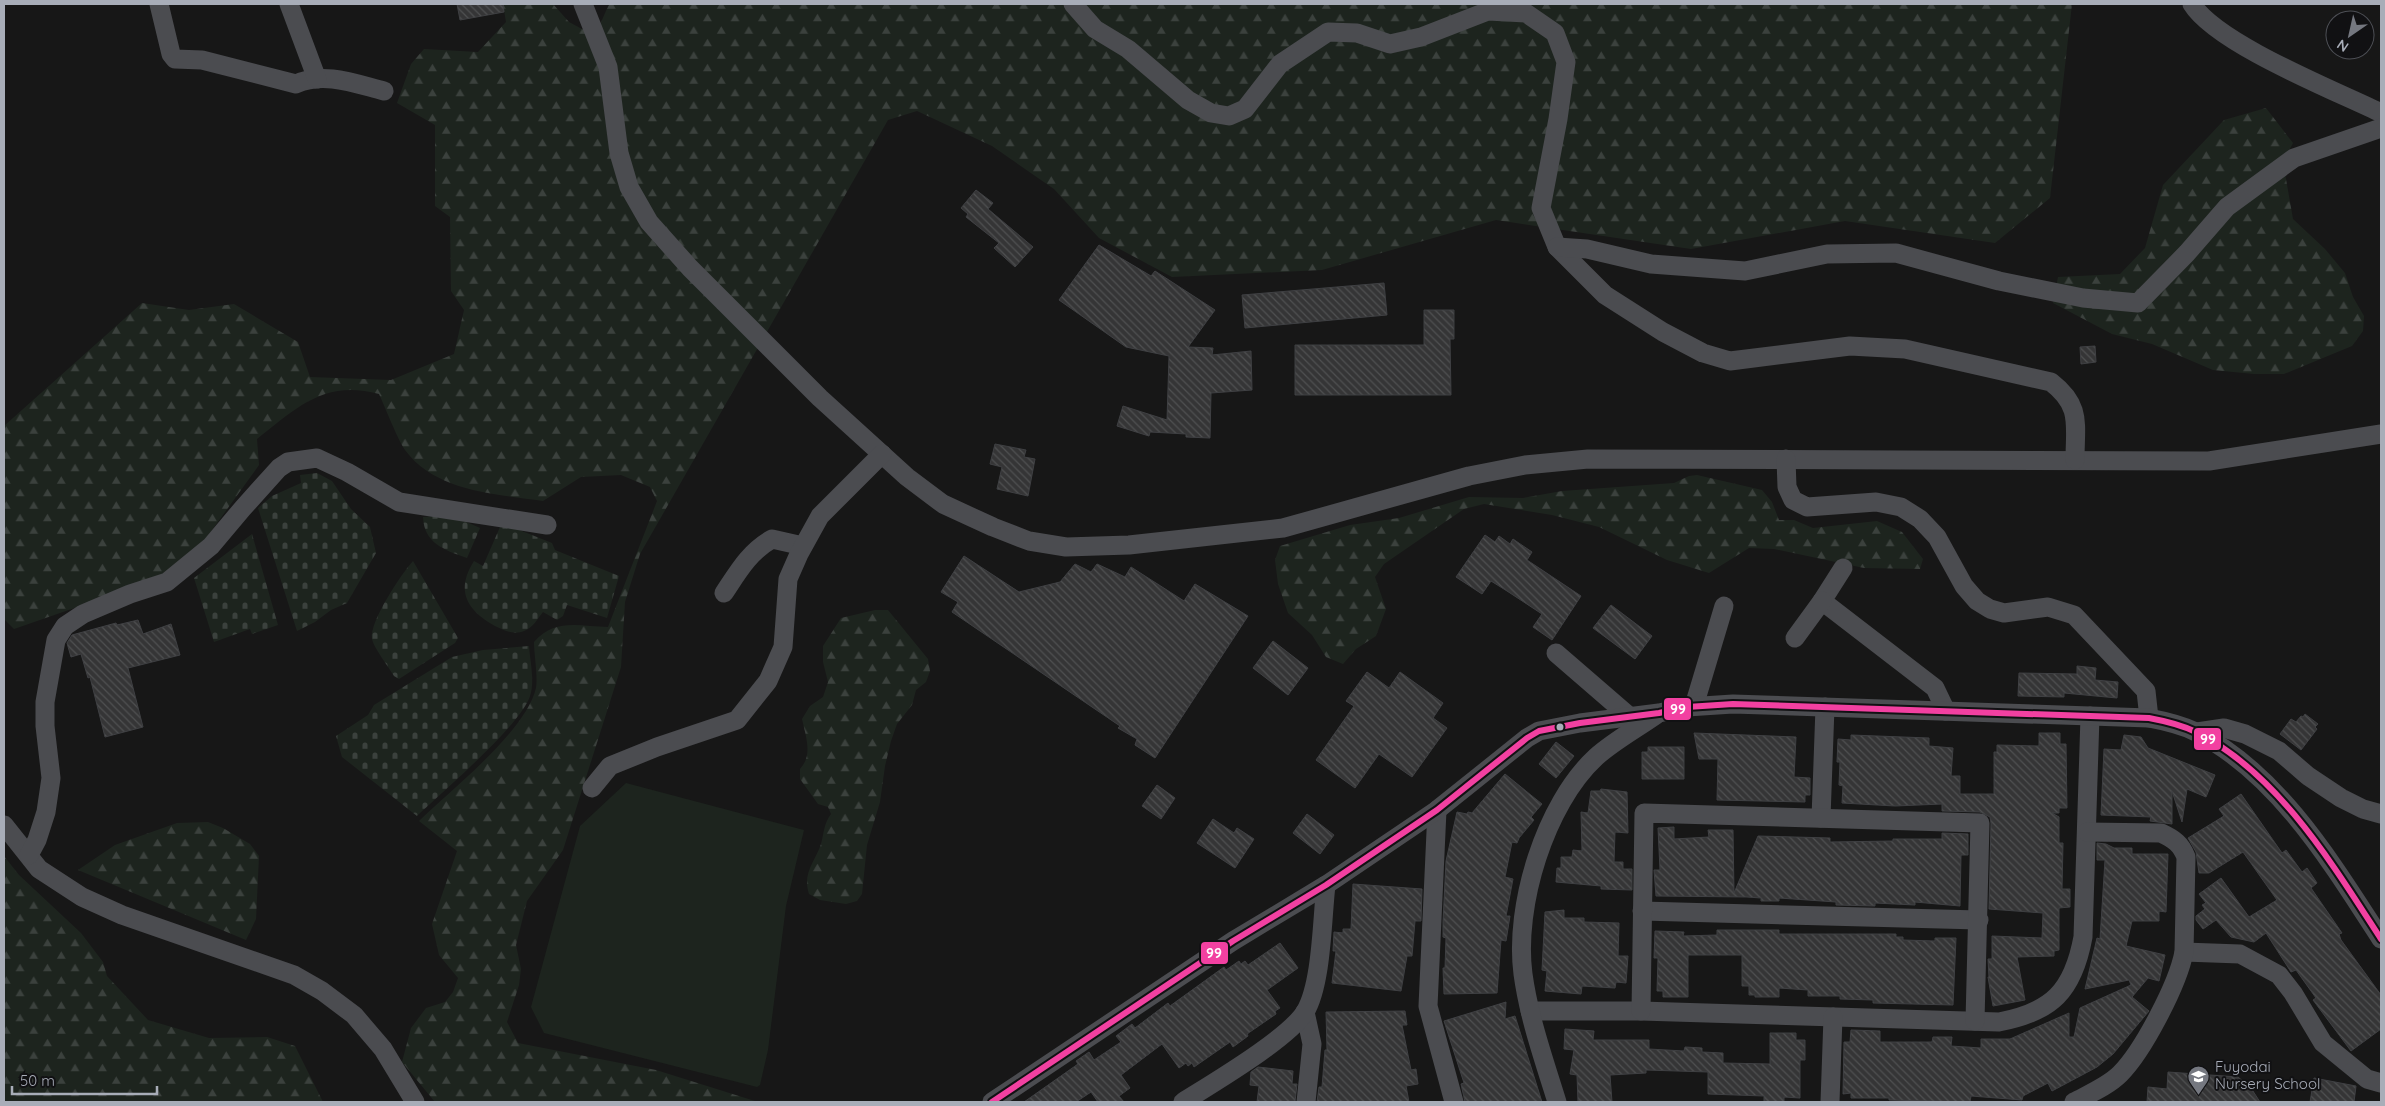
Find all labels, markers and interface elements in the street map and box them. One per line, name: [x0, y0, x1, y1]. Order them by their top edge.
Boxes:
north arrow: [2325, 10, 2375, 60]
text: N: [2333, 35, 2352, 56]
line badge: 99: [1663, 697, 1692, 721]
text: 99: [1670, 700, 1686, 718]
unlabelled marker: [1555, 722, 1565, 732]
line badge: 99: [2193, 727, 2222, 751]
text: 99: [2200, 730, 2216, 748]
line badge: 99: [1200, 941, 1229, 965]
text: 99: [1206, 944, 1222, 962]
place label: Fuyodai Nursery School: [2215, 1057, 2320, 1093]
scale bar: [12, 1064, 158, 1096]
school or university icon: Fuyodai Nursery School: [2187, 1064, 2211, 1095]
text: 50 m: [20, 1071, 55, 1090]

